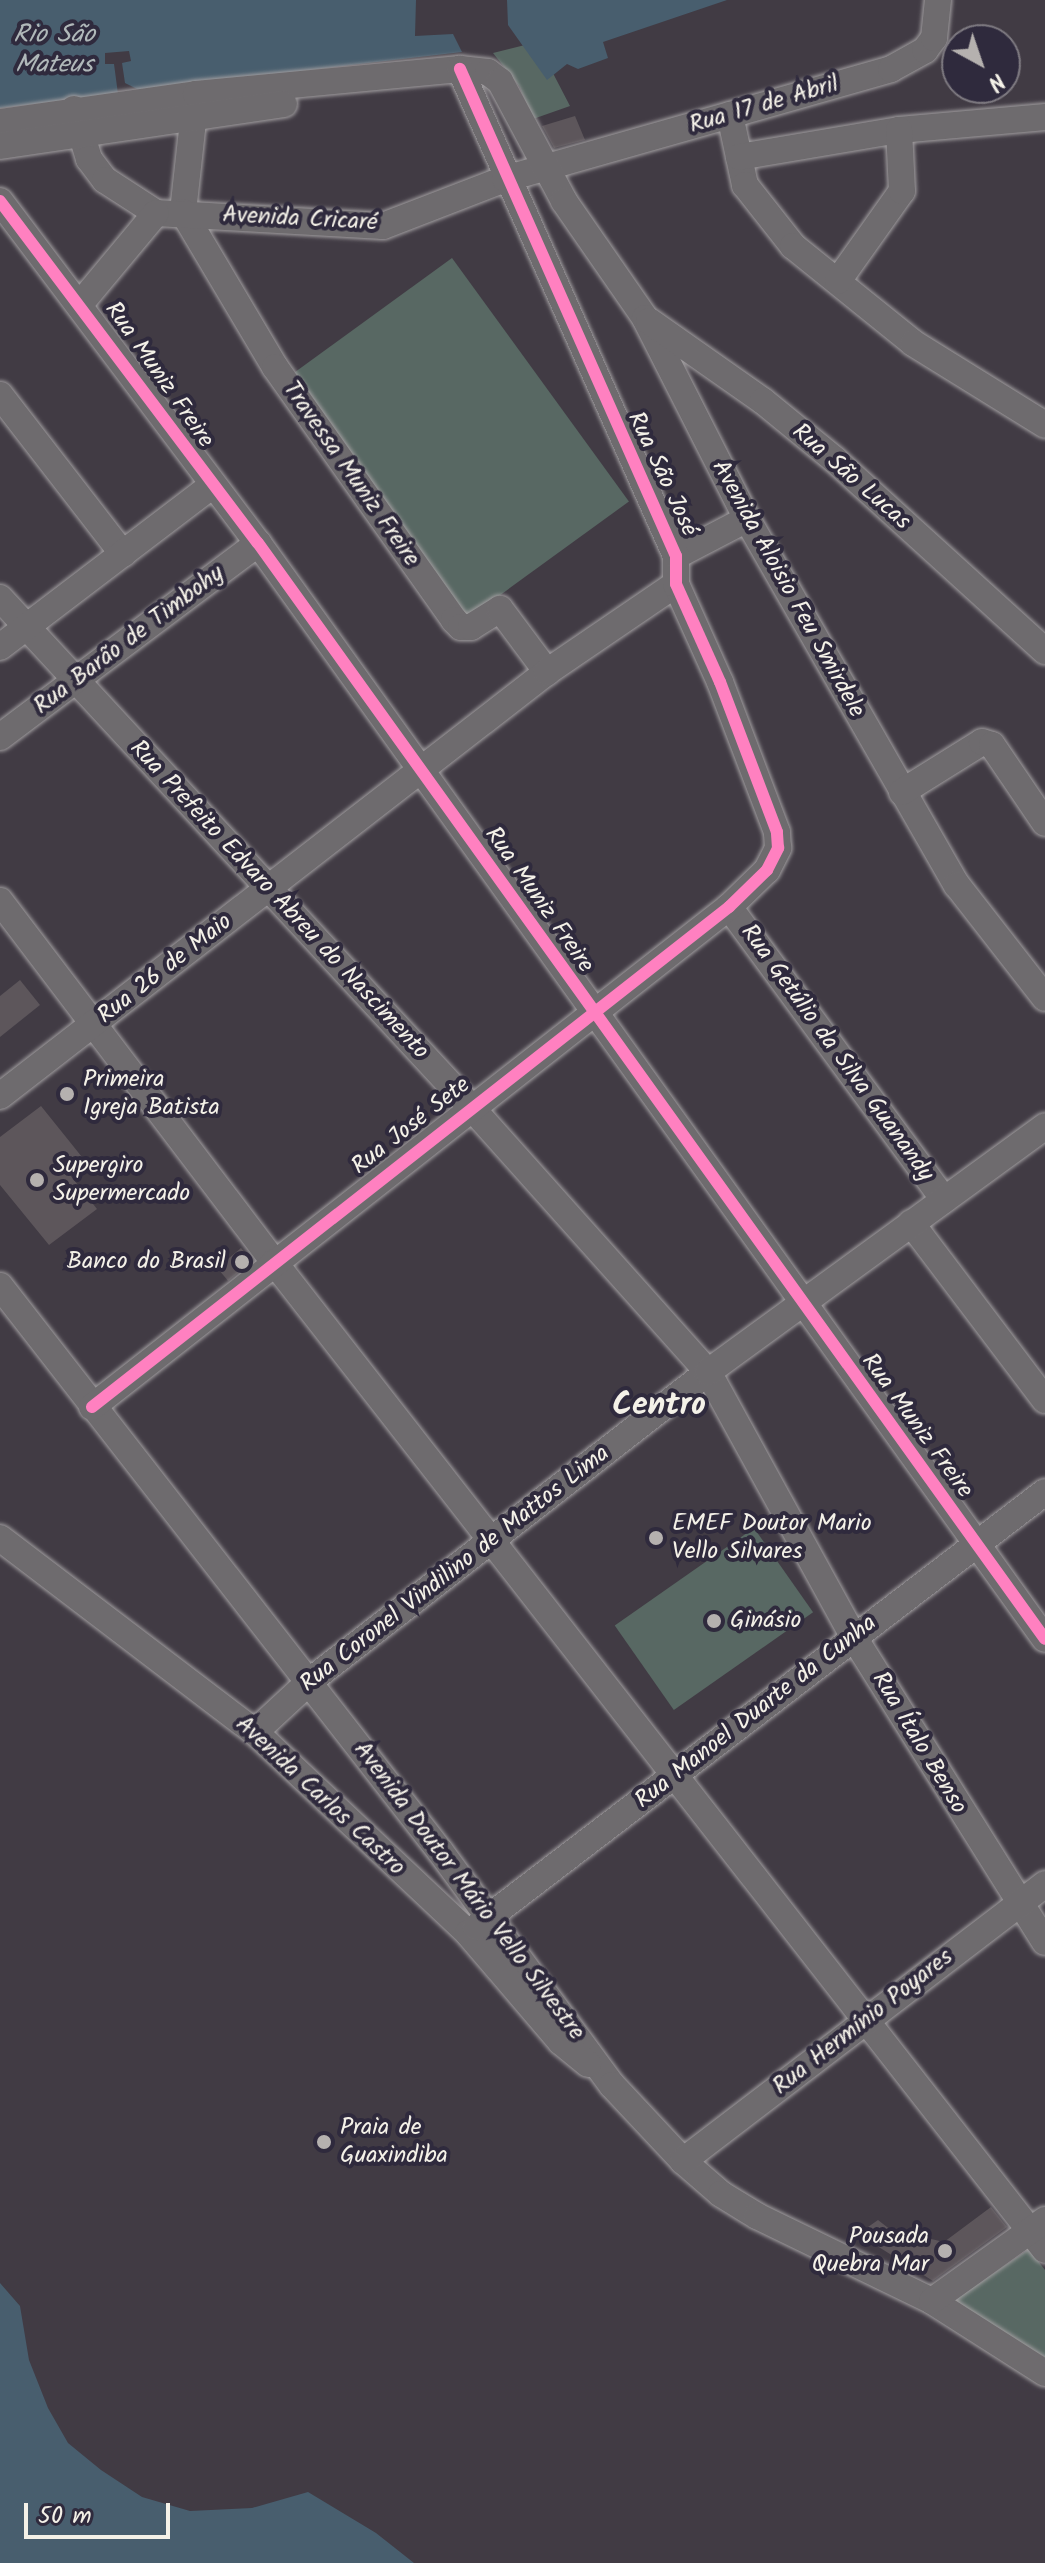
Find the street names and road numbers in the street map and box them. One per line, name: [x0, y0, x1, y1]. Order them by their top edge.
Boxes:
street label: Rua 17 de Abril: [686, 70, 842, 140]
street label: Avenida Cricaré: [222, 201, 378, 237]
street label: Rua Muniz Freire: [98, 297, 220, 453]
street label: Travessa Muniz Freire: [276, 376, 426, 572]
street label: Rua São José: [621, 407, 703, 541]
street label: Rua São Lucas: [786, 418, 916, 536]
street label: Avenida Aloisio Feu Smirdele: [705, 455, 871, 723]
street label: Rua Barão de Timbohy: [28, 559, 230, 721]
street label: Rua Prefeito Edvaro Abreu do Nascimento: [123, 734, 435, 1066]
street label: Rua Muniz Freire: [478, 822, 600, 978]
street label: Rua 26 de Maio: [92, 908, 238, 1030]
street label: Rua Getúlio da Silva Guanandy: [734, 919, 940, 1187]
street label: Rua José Sete: [346, 1071, 476, 1181]
street label: Rua Muniz Freire: [855, 1348, 979, 1504]
street label: Rua Coronel Vindilino de Mattos Lima: [295, 1439, 615, 1699]
street label: Rua Manoel Duarte da Cunha: [630, 1609, 882, 1815]
street label: Rua Ítalo Benso: [865, 1667, 973, 1819]
street label: Avenida Carlos Castro: [229, 1710, 411, 1882]
street label: Avenida Doutor Mário Vello Silvestre: [347, 1736, 591, 2046]
street label: Rua Hermínio Poyares: [767, 1943, 959, 2101]

